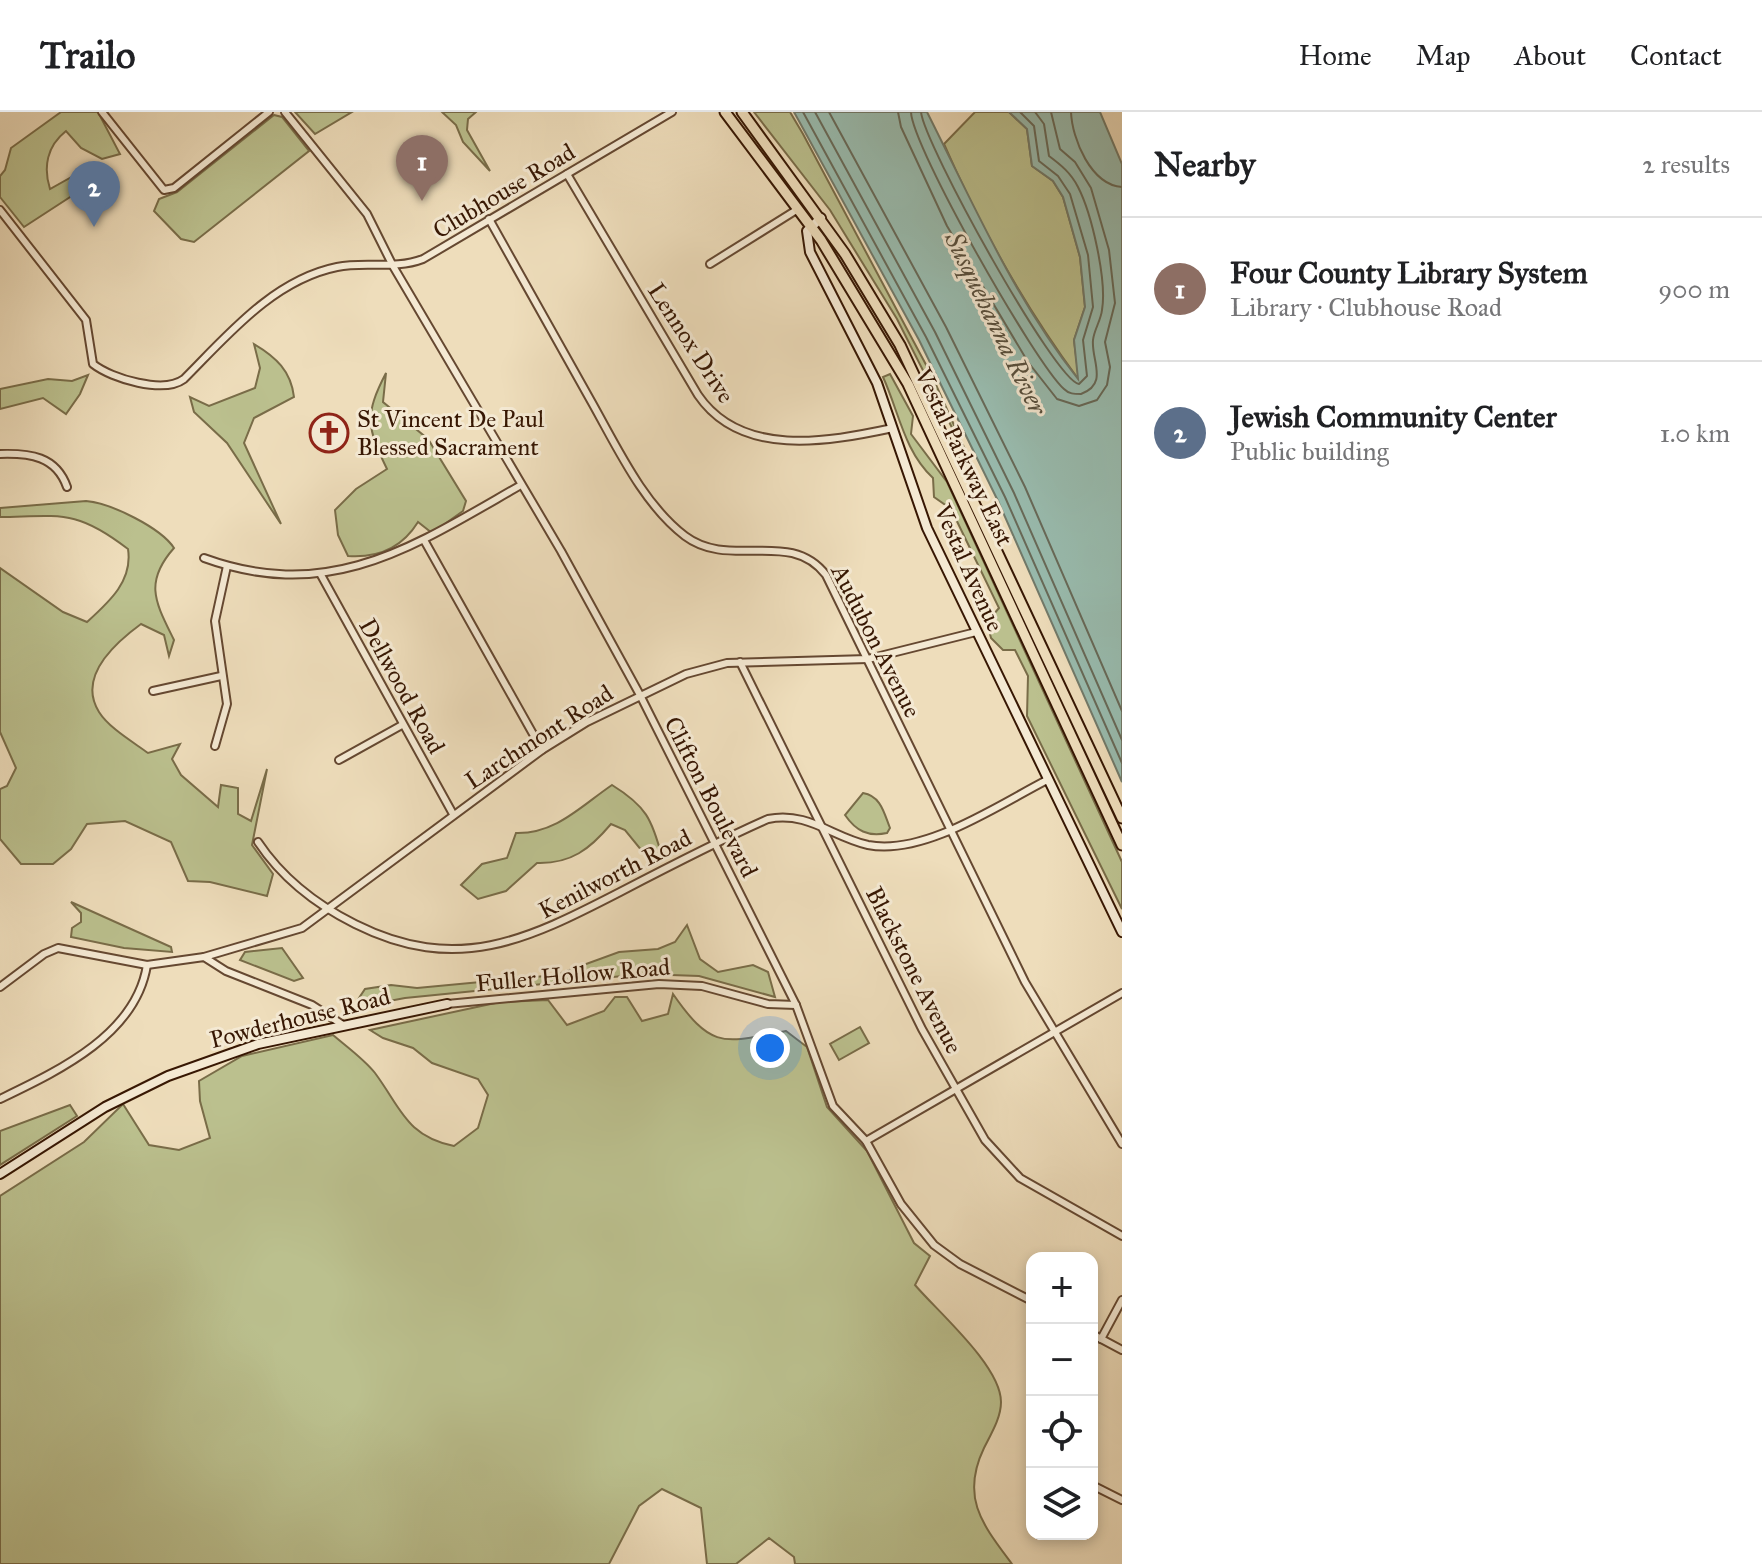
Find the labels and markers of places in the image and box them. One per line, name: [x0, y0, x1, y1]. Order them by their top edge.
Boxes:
pin: 1: [396, 135, 448, 201]
pin: 2: [68, 161, 120, 227]
place label: St Vincent De Paul Blessed Sacrament: [357, 404, 545, 462]
church icon: St Vincent De Paul Blessed Sacrament: [308, 412, 350, 454]

